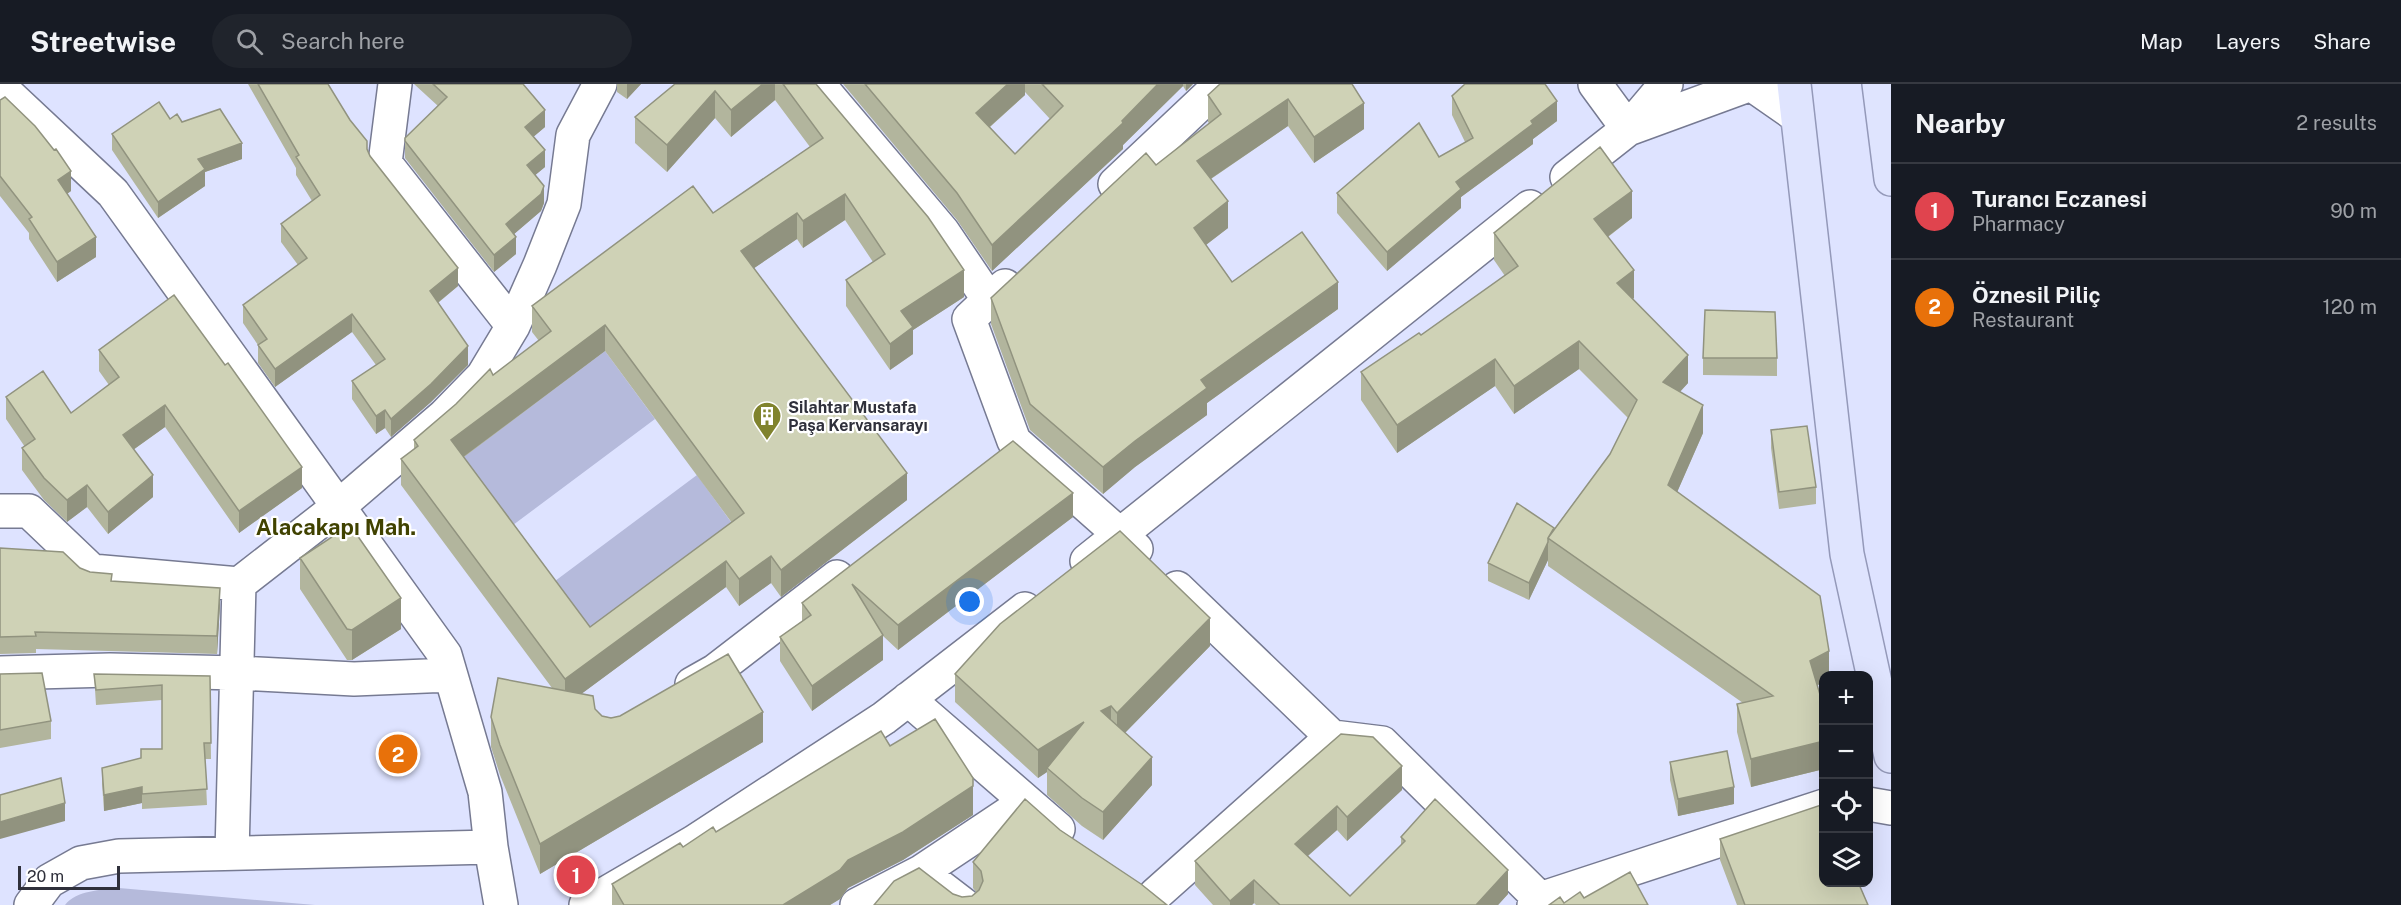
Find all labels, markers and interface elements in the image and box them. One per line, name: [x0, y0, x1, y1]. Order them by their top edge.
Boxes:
search box: [212, 14, 632, 68]
text: Streetwise: [30, 25, 176, 58]
icon: search: [233, 25, 266, 58]
text: Search here: [281, 28, 405, 54]
text: Map: [2140, 29, 2183, 54]
text: Layers: [2216, 29, 2280, 54]
text: Share: [2313, 29, 2371, 54]
text: Nearby: [1915, 108, 2005, 139]
text: 2 results: [2296, 111, 2377, 135]
text: Turancı Eczanesi: [1972, 186, 2147, 212]
text: 1: [1930, 199, 1939, 223]
text: 90 m: [2330, 199, 2377, 223]
text: Pharmacy: [1972, 212, 2065, 236]
text: Öznesil Piliç: [1972, 282, 2100, 308]
text: 2: [1928, 295, 1941, 319]
text: 120 m: [2323, 295, 2377, 319]
text: Restaurant: [1972, 308, 2074, 332]
place label: Silahtar Mustafa Paşa Kervansarayı: [788, 398, 928, 435]
building icon: Silahtar Mustafa Paşa Kervansarayı: [751, 400, 783, 442]
district label: Alacakapı Mah.: [256, 514, 416, 540]
your location: [955, 587, 984, 616]
map controls: [1819, 671, 1873, 887]
button: +: [1819, 671, 1873, 725]
button: −: [1819, 725, 1873, 779]
pin: 2: [378, 732, 418, 776]
button: locate: [1819, 779, 1873, 833]
button: layers: [1819, 833, 1873, 887]
pin: 1: [556, 852, 596, 898]
scale bar: [18, 863, 120, 890]
text: 20 m: [27, 867, 64, 886]

